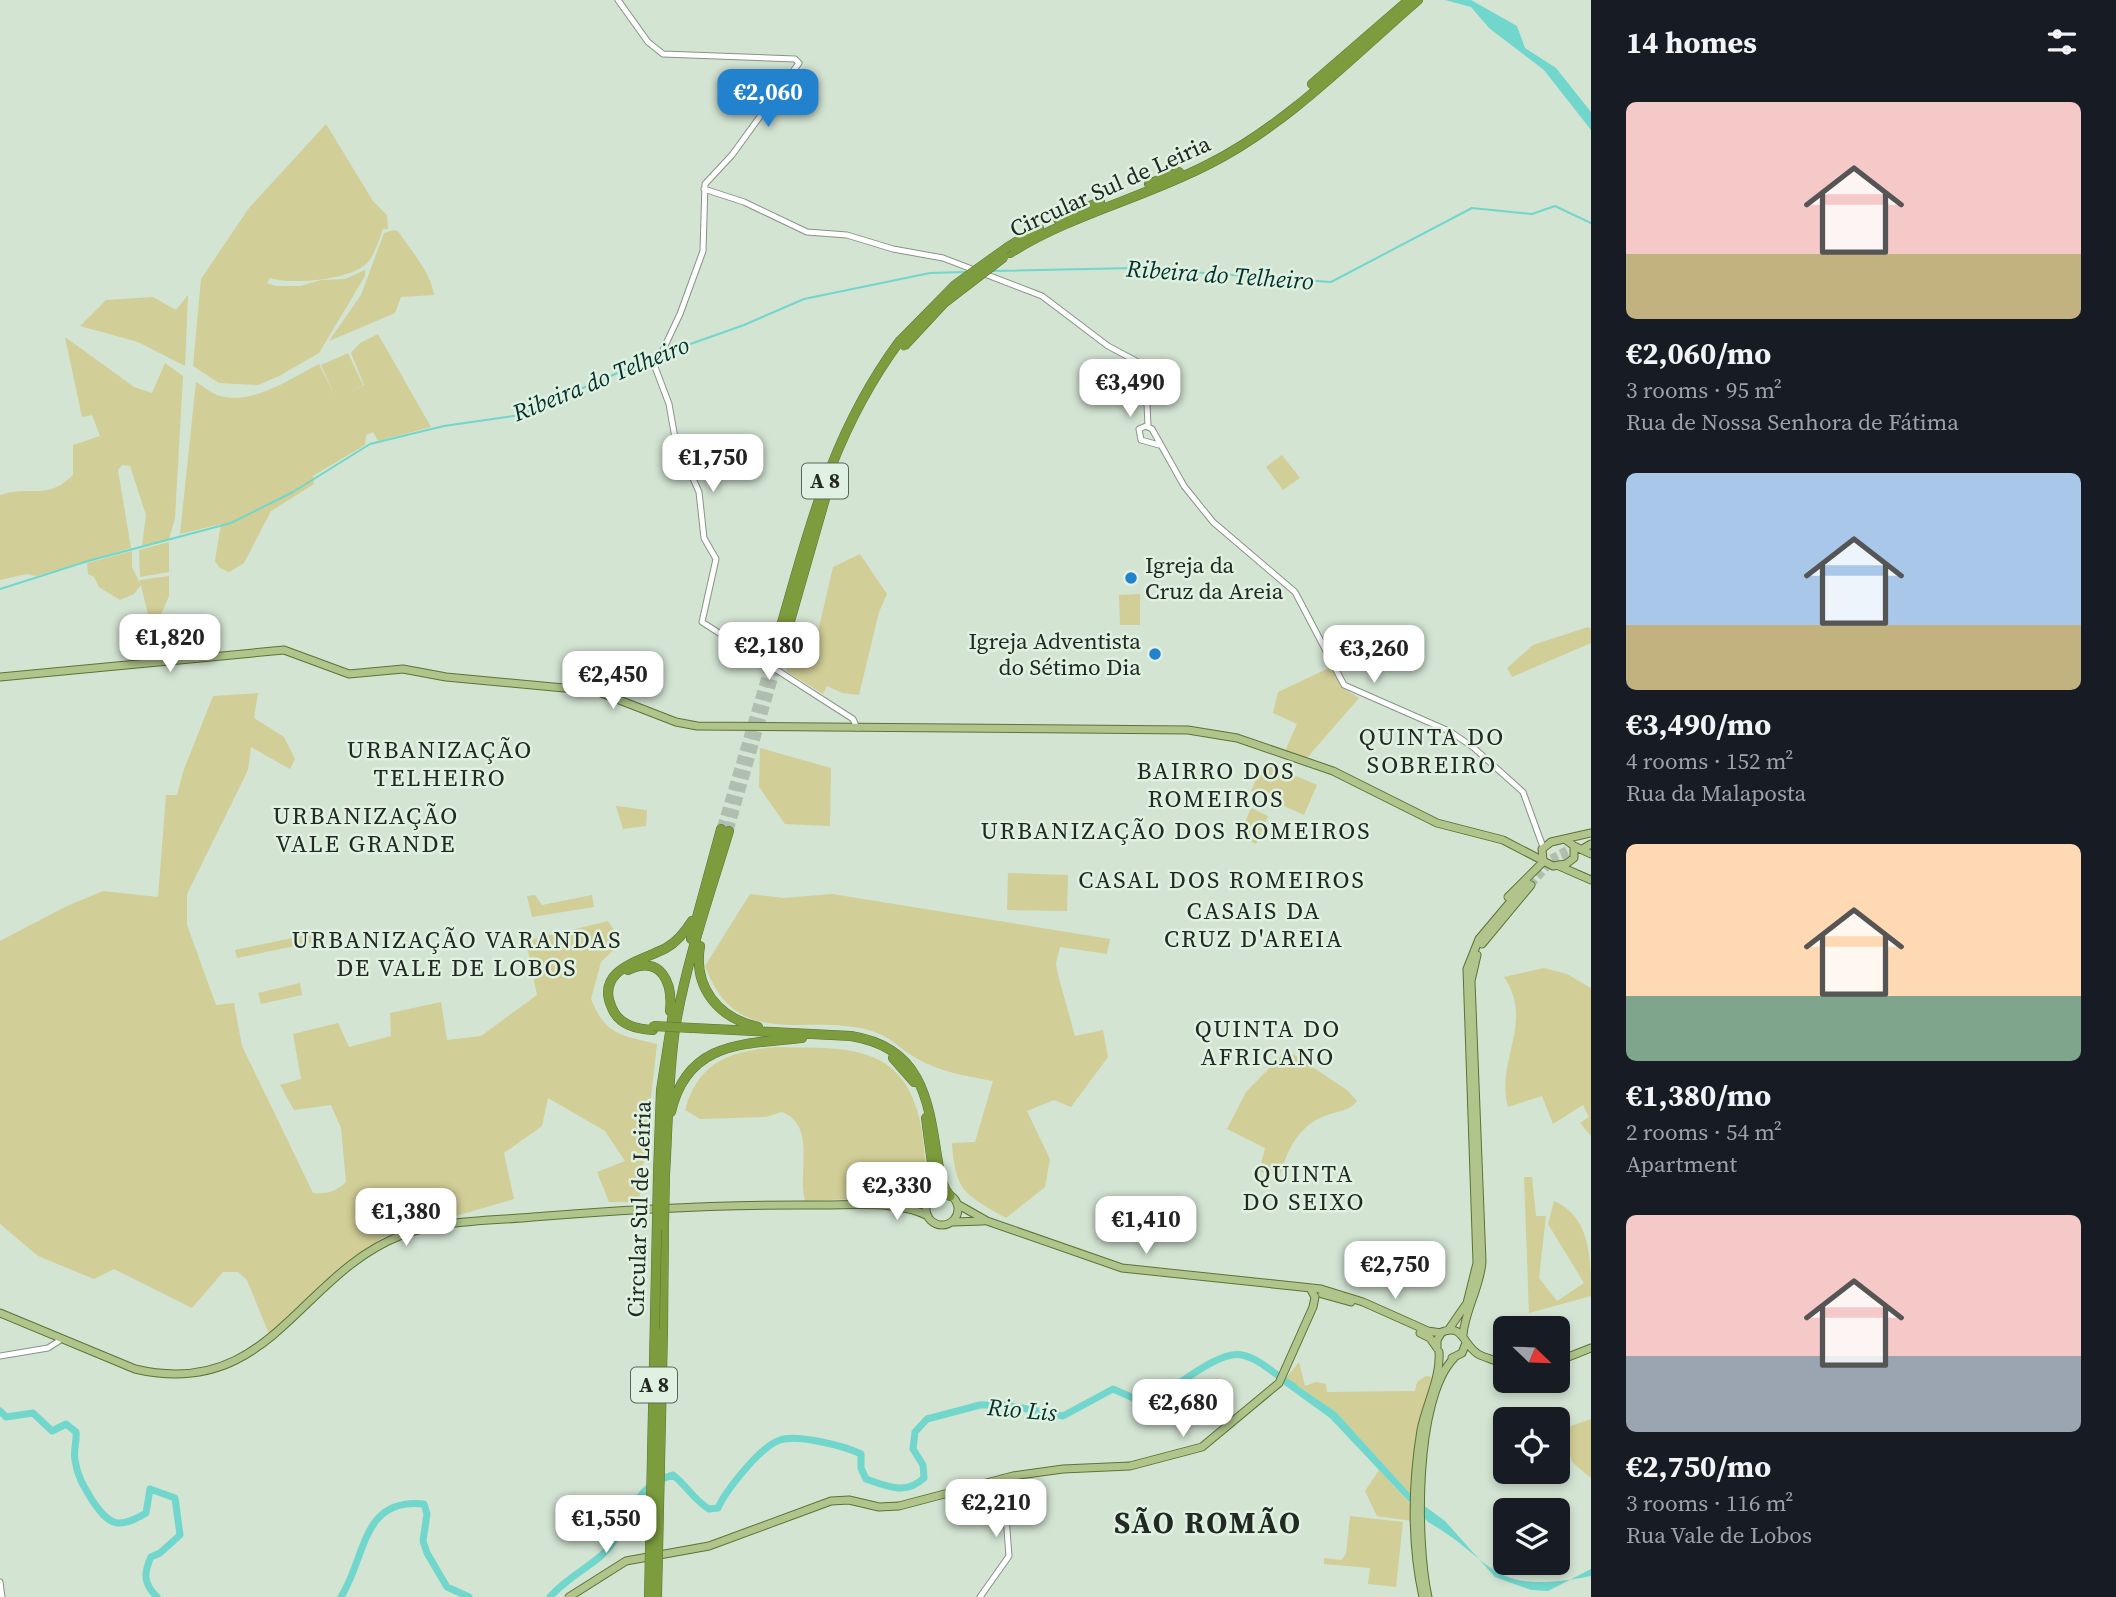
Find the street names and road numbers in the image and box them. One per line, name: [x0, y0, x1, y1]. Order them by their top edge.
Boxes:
street label: Circular Sul de Leiria: [1005, 127, 1216, 245]
road number: A 8: [802, 463, 848, 498]
street label: Circular Sul de Leiria: [619, 1100, 659, 1318]
road number: A 8: [631, 1368, 677, 1402]

